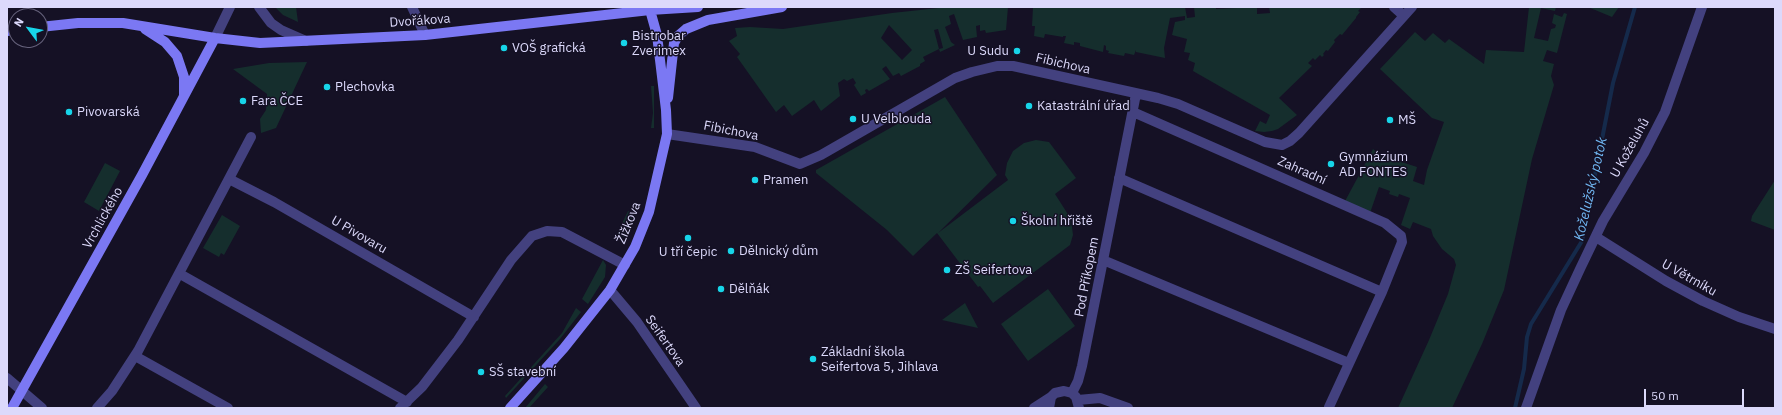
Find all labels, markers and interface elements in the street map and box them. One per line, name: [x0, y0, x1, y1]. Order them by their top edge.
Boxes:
north arrow: [8, 8, 48, 48]
street label: Dvořákova: [389, 11, 451, 31]
text: N: [11, 15, 27, 29]
place label: Bistrobar Zverimex: [632, 28, 686, 59]
marker: Bistrobar Zverimex: [619, 38, 629, 48]
place label: VOŠ grafická: [512, 40, 586, 56]
marker: VOŠ grafická: [499, 43, 509, 53]
place label: U Sudu: [967, 43, 1009, 59]
marker: U Sudu: [1012, 46, 1022, 56]
street label: Fibichova: [1034, 50, 1092, 78]
place label: Plechovka: [335, 79, 395, 95]
marker: Plechovka: [322, 82, 332, 92]
place label: Fara ČCE: [251, 93, 303, 109]
marker: Fara ČCE: [238, 96, 248, 106]
place label: Katastrální úřad: [1037, 98, 1130, 114]
marker: Katastrální úřad: [1024, 101, 1034, 111]
place label: Pivovarská: [77, 104, 140, 120]
marker: Pivovarská: [64, 107, 74, 117]
place label: U Velblouda: [861, 111, 931, 127]
place label: MŠ: [1398, 112, 1416, 128]
marker: U Velblouda: [848, 114, 858, 124]
marker: MŠ: [1385, 115, 1395, 125]
street label: U Koželuhů: [1607, 115, 1653, 181]
street label: Fibichova: [702, 118, 760, 144]
water label: Koželužský potok: [1571, 136, 1611, 242]
place label: Gymnázium AD FONTES: [1339, 149, 1408, 180]
street label: Zahradní: [1275, 153, 1329, 189]
marker: Gymnázium AD FONTES: [1326, 159, 1336, 169]
place label: Pramen: [763, 172, 808, 188]
marker: Pramen: [750, 175, 760, 185]
street label: Vrchlického: [80, 184, 126, 252]
street label: Žižkova: [614, 200, 644, 246]
street label: U Pivovaru: [328, 213, 390, 257]
place label: Školní hřiště: [1021, 213, 1093, 229]
marker: Školní hřiště: [1008, 216, 1018, 226]
marker: U tří čepic: [683, 233, 693, 243]
street label: Pod Příkopem: [1072, 236, 1102, 318]
place label: Dělnický dům: [739, 243, 818, 259]
place label: U tří čepic: [659, 244, 717, 260]
marker: Dělnický dům: [726, 246, 736, 256]
street label: U Větrníku: [1659, 256, 1719, 300]
place label: ZŠ Seifertova: [955, 262, 1032, 278]
marker: ZŠ Seifertova: [942, 265, 952, 275]
place label: Dělňák: [729, 281, 770, 297]
marker: Dělňák: [716, 284, 726, 294]
street label: Seifertova: [642, 312, 688, 370]
place label: Základní škola Seifertova 5, Jihlava: [821, 344, 938, 375]
marker: Základní škola Seifertova 5, Jihlava: [808, 354, 818, 364]
place label: SŠ stavební: [489, 364, 556, 380]
marker: SŠ stavební: [476, 367, 486, 377]
scale bar: [1646, 381, 1746, 407]
text: 50 m: [1651, 388, 1679, 403]

